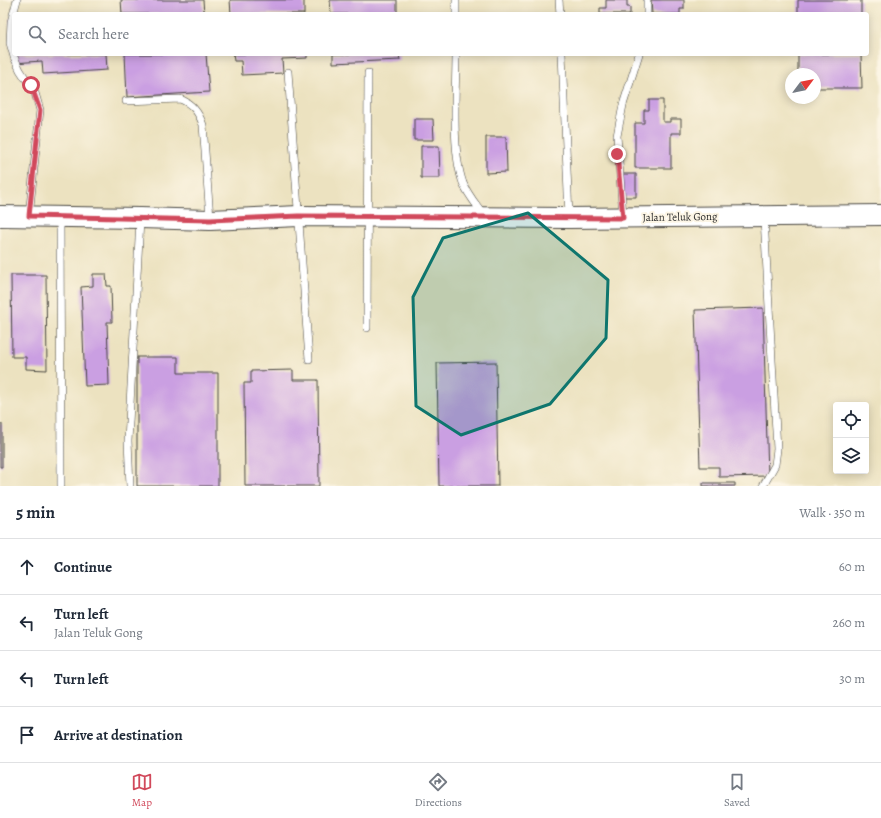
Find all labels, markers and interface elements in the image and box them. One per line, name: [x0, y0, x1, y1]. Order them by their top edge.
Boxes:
search box: [12, 12, 869, 56]
icon: search: [26, 23, 48, 45]
text: Search here: [58, 24, 129, 44]
north arrow: [785, 68, 821, 104]
route start: [22, 76, 40, 94]
route end: [608, 145, 626, 163]
street label: Jalan Teluk Gong: [642, 209, 718, 225]
map controls: [833, 402, 869, 474]
button: locate: [833, 402, 869, 438]
button: layers: [833, 438, 869, 474]
text: 5 min: [16, 501, 55, 524]
text: Walk · 350 m: [799, 504, 865, 521]
icon: ahead: [16, 556, 38, 578]
text: Continue: [54, 557, 112, 577]
text: 60 m: [839, 558, 865, 575]
text: Turn left: [54, 604, 109, 624]
icon: left: [16, 612, 38, 634]
text: 260 m: [832, 614, 865, 631]
text: Jalan Teluk Gong: [54, 624, 143, 641]
icon: left: [16, 668, 38, 690]
text: Turn left: [54, 669, 109, 689]
text: 30 m: [839, 670, 865, 687]
icon: arrive: [16, 724, 38, 746]
text: Arrive at destination: [54, 725, 183, 745]
tab: Map: [131, 771, 153, 810]
tab: Directions: [415, 771, 462, 810]
tab: Saved: [724, 771, 750, 810]

